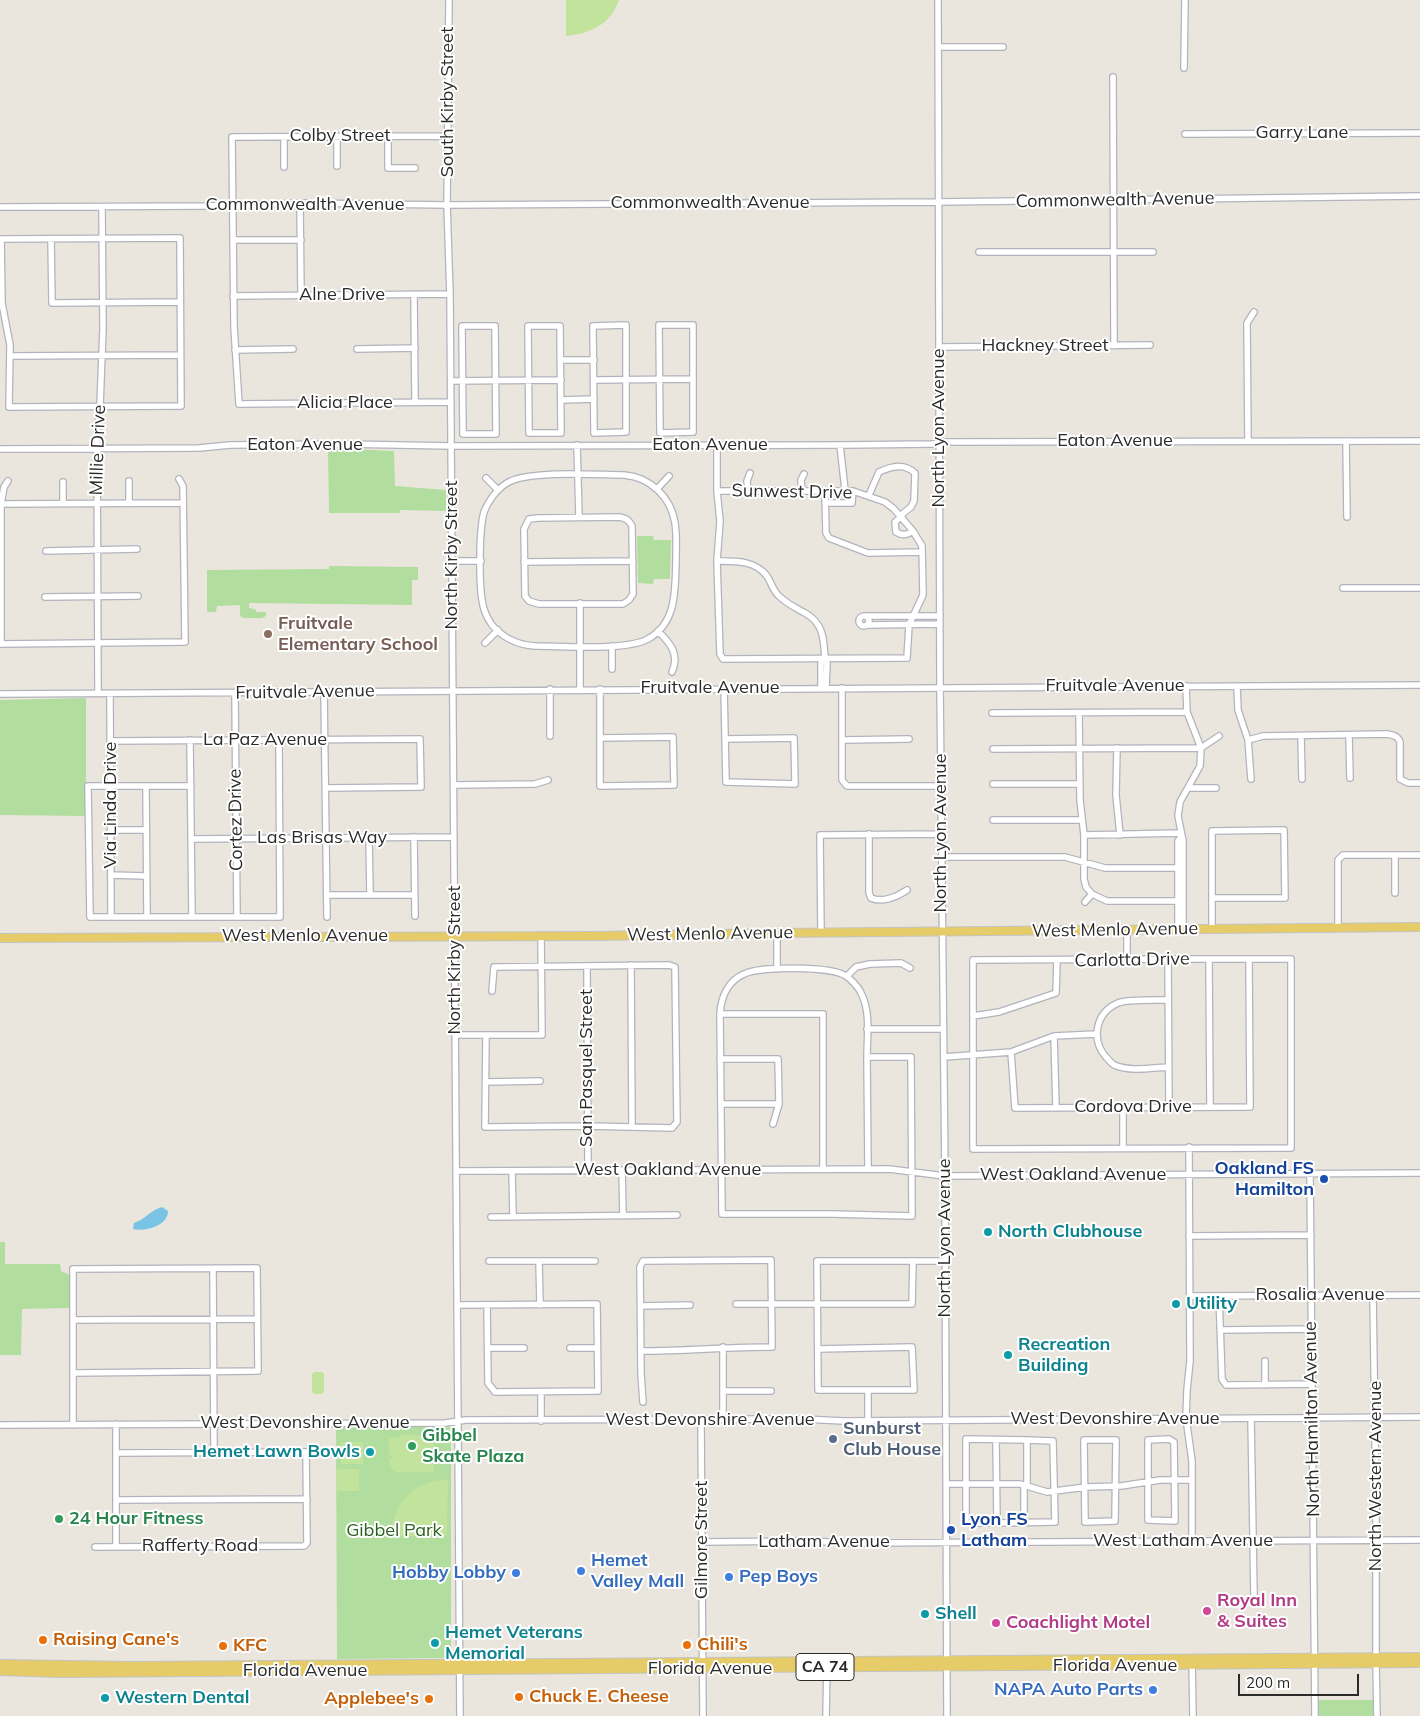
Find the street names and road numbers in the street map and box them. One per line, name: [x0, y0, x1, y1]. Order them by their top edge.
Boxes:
street label: South Kirby Street: [437, 27, 459, 177]
street label: Garry Lane: [1256, 122, 1348, 144]
street label: Colby Street: [290, 125, 390, 147]
street label: Commonwealth Avenue: [1015, 187, 1215, 213]
street label: Commonwealth Avenue: [611, 192, 809, 214]
street label: Commonwealth Avenue: [206, 194, 404, 216]
street label: Alne Drive: [299, 284, 385, 306]
street label: Hackney Street: [981, 335, 1109, 357]
street label: North Lyon Avenue: [928, 349, 950, 507]
street label: Alicia Place: [297, 392, 393, 414]
street label: Millie Drive: [86, 404, 110, 496]
street label: Eaton Avenue: [1057, 430, 1173, 452]
street label: Eaton Avenue: [247, 434, 363, 456]
street label: Eaton Avenue: [652, 434, 768, 456]
street label: North Kirby Street: [441, 480, 463, 630]
street label: Sunwest Drive: [731, 480, 853, 504]
street label: Fruitvale Avenue: [1045, 675, 1185, 697]
street label: Fruitvale Avenue: [640, 677, 780, 699]
street label: Fruitvale Avenue: [235, 680, 375, 704]
street label: La Paz Avenue: [203, 729, 327, 751]
street label: Via Linda Drive: [100, 742, 122, 868]
street label: North Lyon Avenue: [930, 754, 952, 912]
street label: Cortez Drive: [224, 769, 248, 871]
street label: Las Brisas Way: [257, 827, 387, 849]
street label: North Kirby Street: [444, 885, 466, 1035]
street label: West Menlo Avenue: [1032, 918, 1198, 942]
street label: West Menlo Avenue: [627, 922, 793, 946]
street label: West Menlo Avenue: [222, 925, 388, 947]
street label: Carlotta Drive: [1074, 948, 1190, 972]
street label: San Pasquel Street: [576, 989, 598, 1147]
street label: Cordova Drive: [1074, 1096, 1192, 1118]
street label: West Oakland Avenue: [575, 1159, 761, 1181]
street label: North Lyon Avenue: [934, 1159, 956, 1317]
street label: West Oakland Avenue: [980, 1164, 1166, 1186]
street label: Rosalia Avenue: [1255, 1284, 1385, 1306]
street label: North Hamilton Avenue: [1299, 1321, 1325, 1517]
street label: North Western Avenue: [1365, 1381, 1387, 1571]
street label: West Devonshire Avenue: [1010, 1408, 1220, 1430]
street label: West Devonshire Avenue: [605, 1409, 815, 1431]
street label: West Devonshire Avenue: [200, 1412, 410, 1434]
street label: Gilmore Street: [691, 1481, 713, 1599]
street label: West Latham Avenue: [1093, 1530, 1273, 1552]
street label: Latham Avenue: [758, 1531, 890, 1553]
street label: Rafferty Road: [142, 1535, 258, 1557]
road number: CA 74: [796, 1654, 854, 1680]
street label: Florida Avenue: [1053, 1655, 1177, 1677]
street label: Florida Avenue: [648, 1658, 772, 1680]
street label: Florida Avenue: [243, 1660, 367, 1682]

